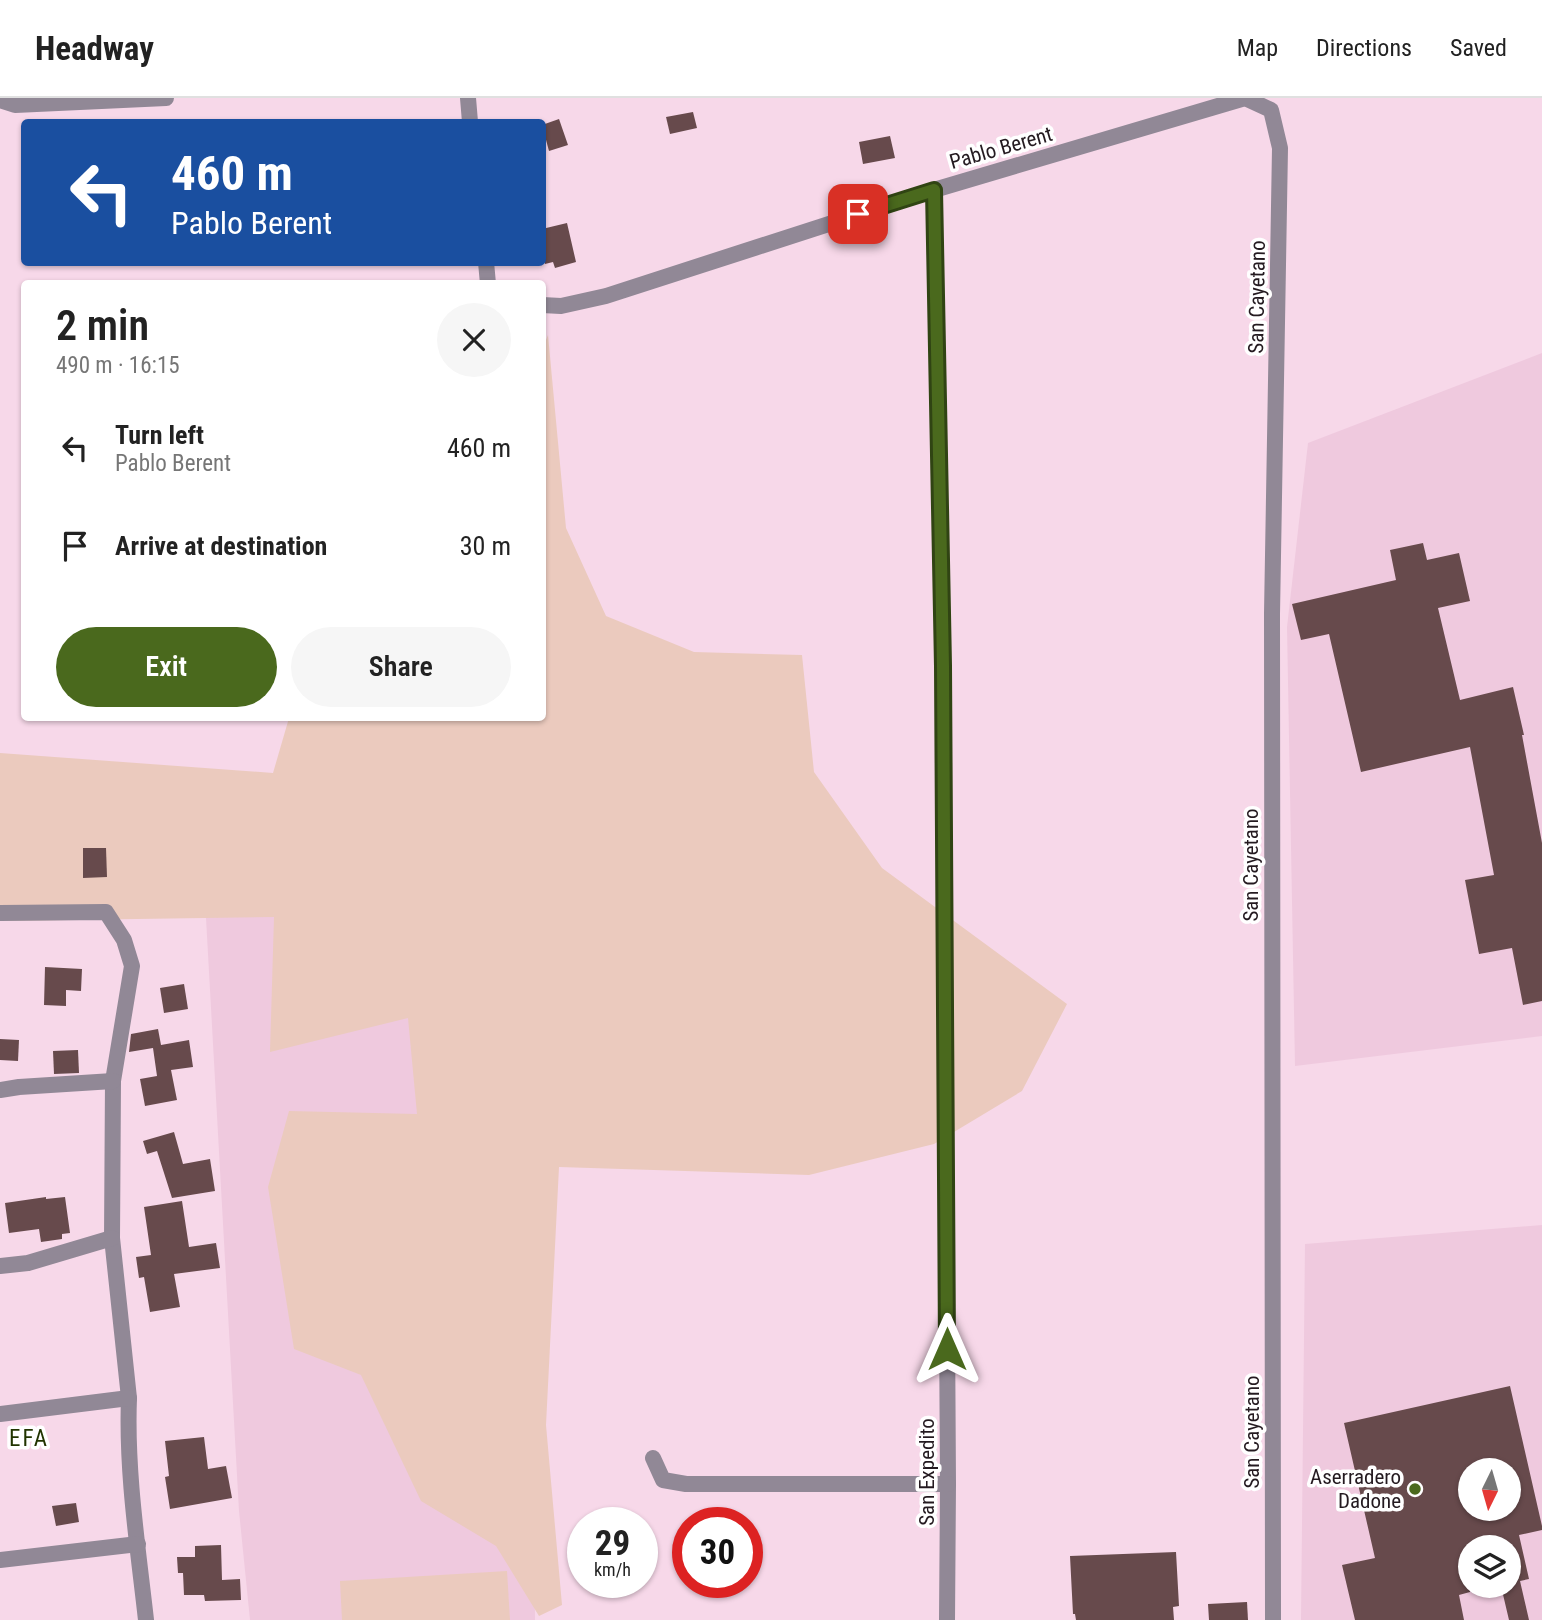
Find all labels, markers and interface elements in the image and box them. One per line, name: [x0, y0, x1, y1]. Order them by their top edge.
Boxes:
text: Headway: [35, 29, 154, 68]
text: Map: [1237, 34, 1278, 62]
text: Directions: [1316, 34, 1412, 62]
text: Saved: [1450, 34, 1507, 62]
street label: Pablo Berent: [947, 122, 1055, 174]
text: 460 m: [171, 145, 293, 202]
icon: left: [56, 147, 147, 238]
pin: [828, 184, 888, 244]
icon: arrive: [839, 195, 877, 233]
text: Pablo Berent: [171, 204, 332, 242]
street label: San Cayetano: [1244, 240, 1270, 354]
text: 2 min: [56, 301, 149, 350]
button: close: [437, 303, 511, 377]
text: 490 m · 16:15: [56, 352, 180, 379]
text: Turn left: [115, 420, 204, 450]
icon: left: [56, 429, 94, 467]
text: 460 m: [447, 433, 511, 463]
text: Pablo Berent: [115, 450, 231, 477]
icon: arrive: [56, 527, 94, 565]
text: Arrive at destination: [115, 531, 327, 561]
text: 30 m: [460, 531, 511, 561]
button: Exit: [56, 627, 277, 707]
button: Share: [291, 627, 511, 707]
street label: San Cayetano: [1239, 808, 1263, 922]
position arrow: [910, 1312, 984, 1386]
street label: San Cayetano: [1240, 1375, 1264, 1489]
street label: San Expedito: [915, 1418, 939, 1526]
district label: EFA: [9, 1425, 49, 1452]
north arrow: [1458, 1458, 1521, 1521]
map controls: [1458, 1458, 1521, 1598]
place label: Aserradero Dadone: [1310, 1465, 1401, 1513]
marker: Aserradero Dadone: [1407, 1481, 1423, 1497]
speed limit sign: 30: [672, 1507, 763, 1598]
text: 29: [595, 1523, 630, 1564]
button: layers: [1458, 1535, 1521, 1598]
text: km/h: [594, 1559, 631, 1580]

